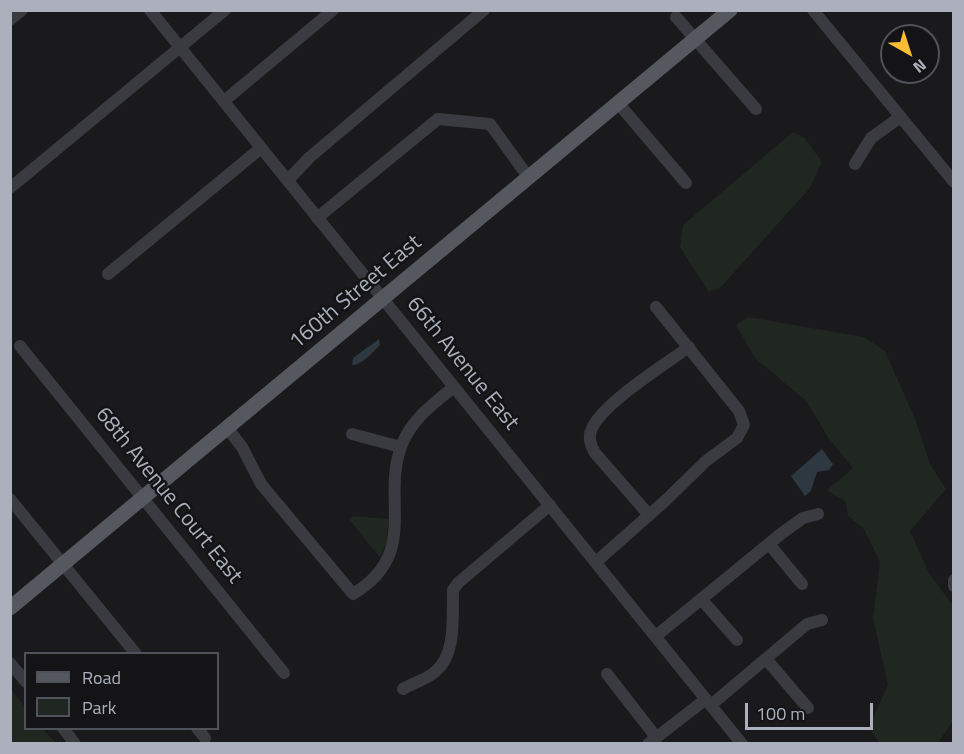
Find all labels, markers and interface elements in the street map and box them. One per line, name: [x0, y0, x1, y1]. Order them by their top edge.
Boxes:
north arrow: [880, 24, 940, 84]
text: N: [908, 54, 932, 79]
street label: 160th Street East: [285, 230, 427, 356]
street label: 66th Avenue East: [400, 292, 524, 436]
street label: 68th Avenue Court East: [89, 403, 247, 589]
legend: [24, 652, 219, 730]
text: Road: [82, 664, 121, 691]
scale bar: [748, 691, 876, 729]
text: Park: [82, 694, 116, 721]
text: 100 m: [756, 700, 805, 727]

